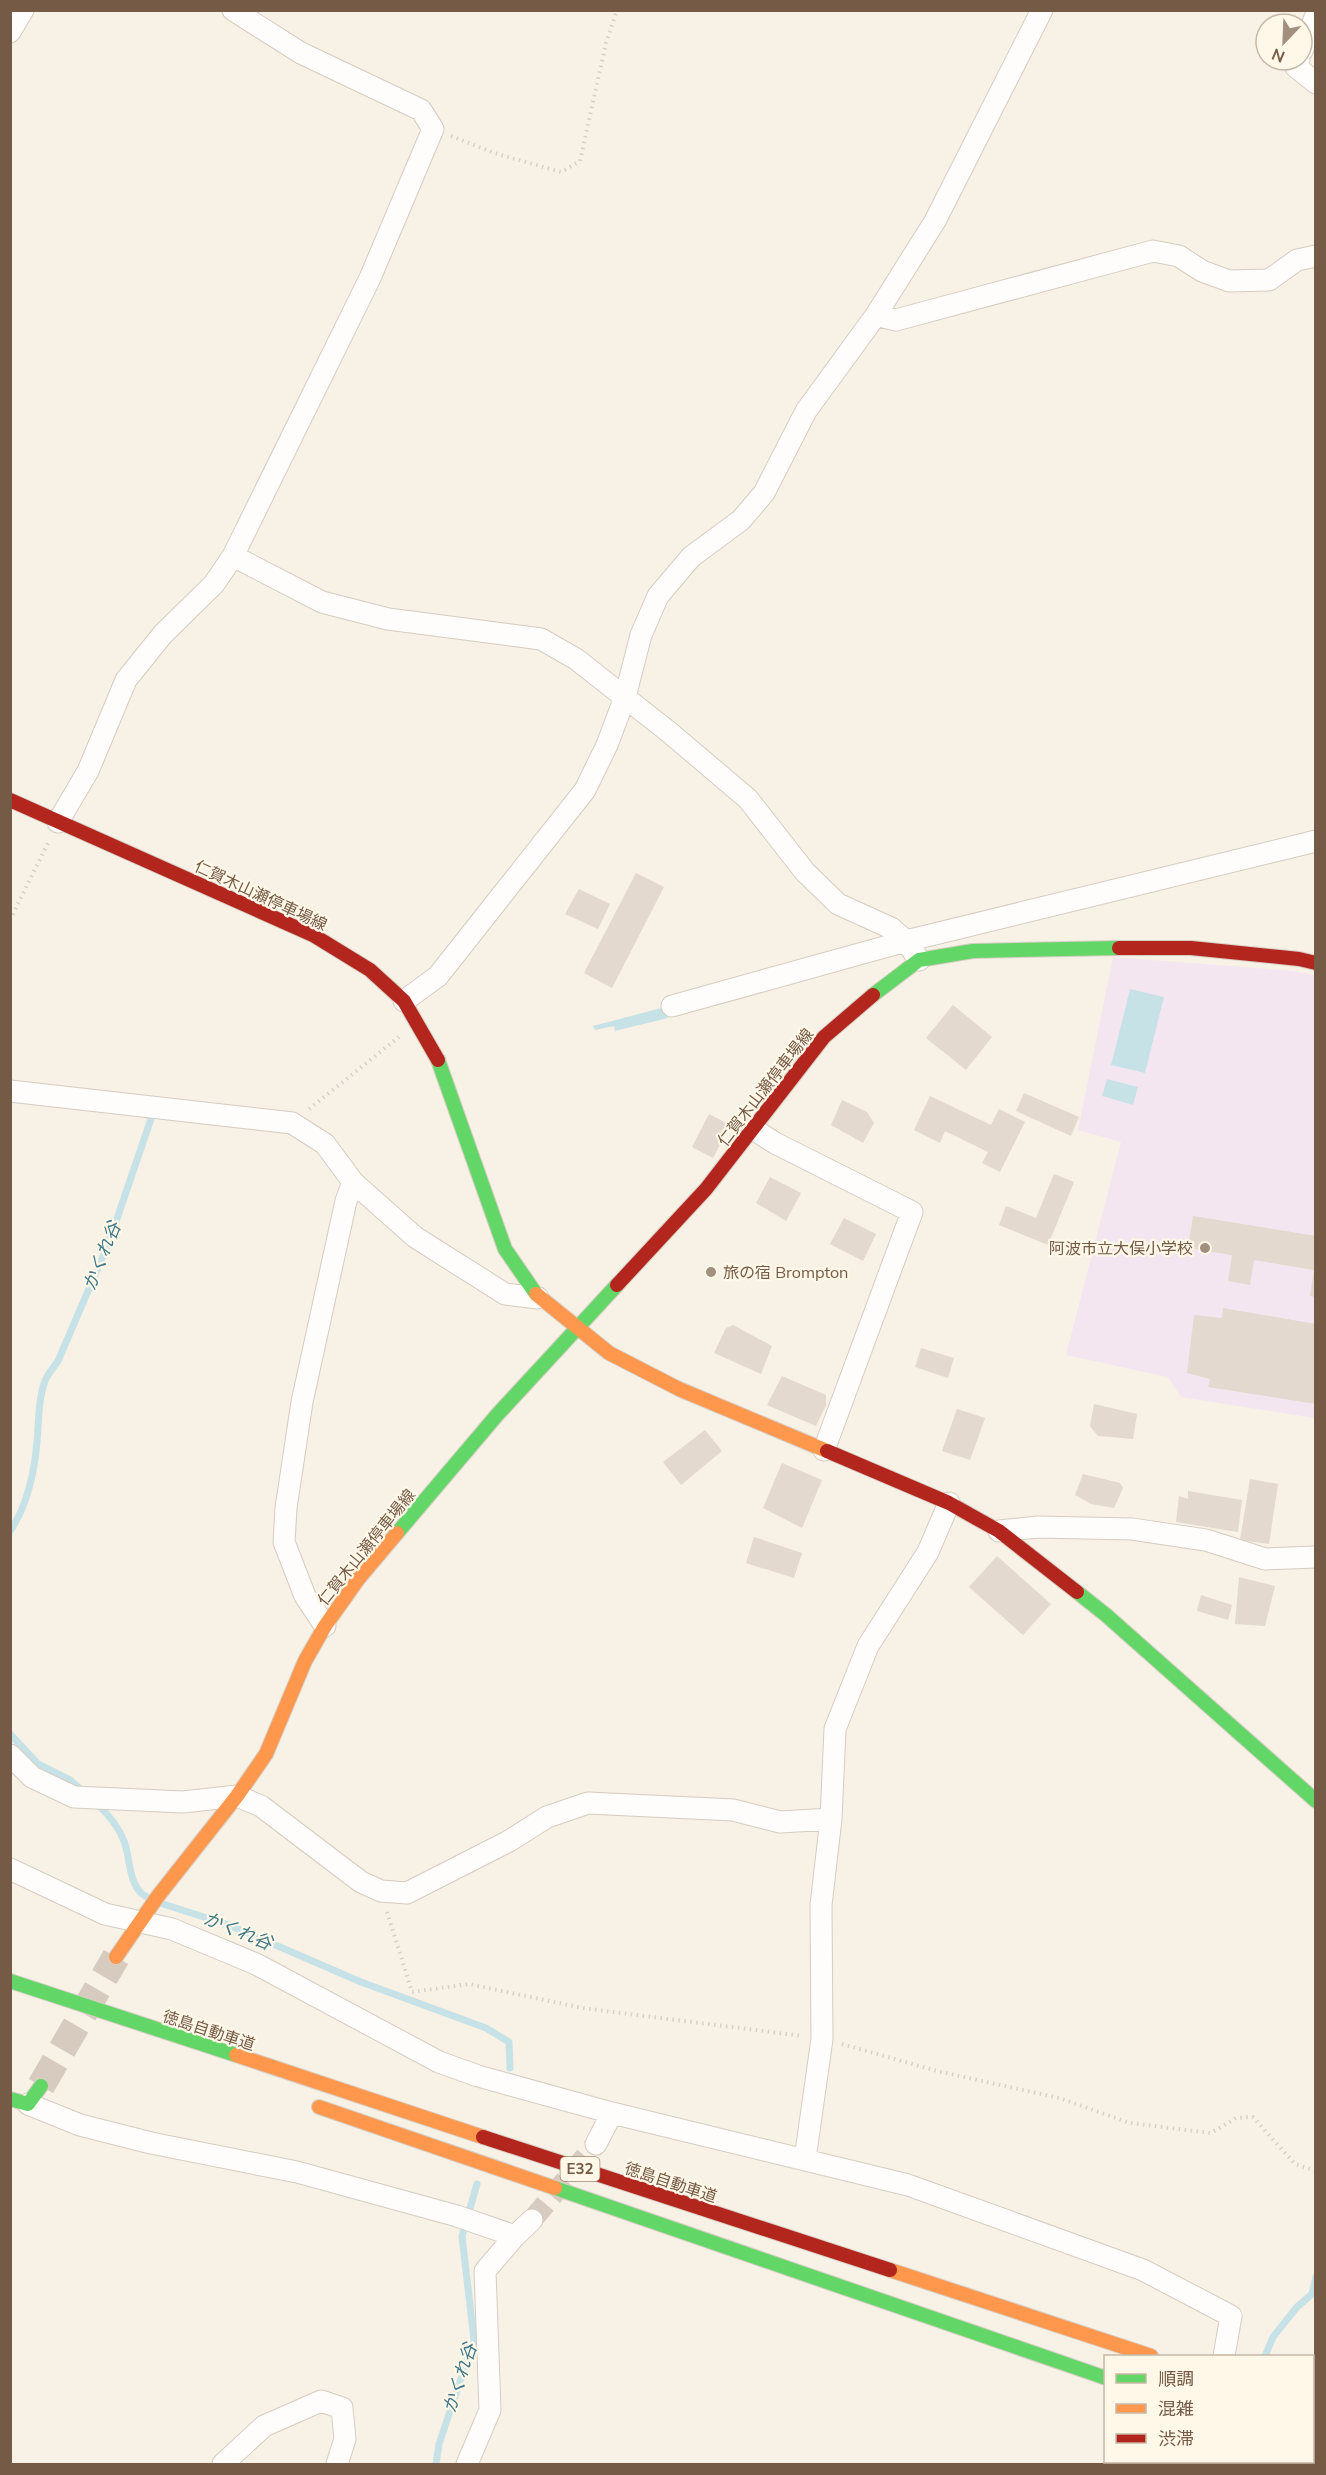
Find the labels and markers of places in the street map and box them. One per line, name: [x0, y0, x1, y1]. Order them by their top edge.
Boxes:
place label: 阿波市立大俣小学校: [1049, 1238, 1193, 1258]
marker: 阿波市立大俣小学校: [1198, 1241, 1212, 1255]
place label: 旅の宿 Brompton: [723, 1262, 849, 1282]
marker: 旅の宿 Brompton: [704, 1265, 718, 1279]

